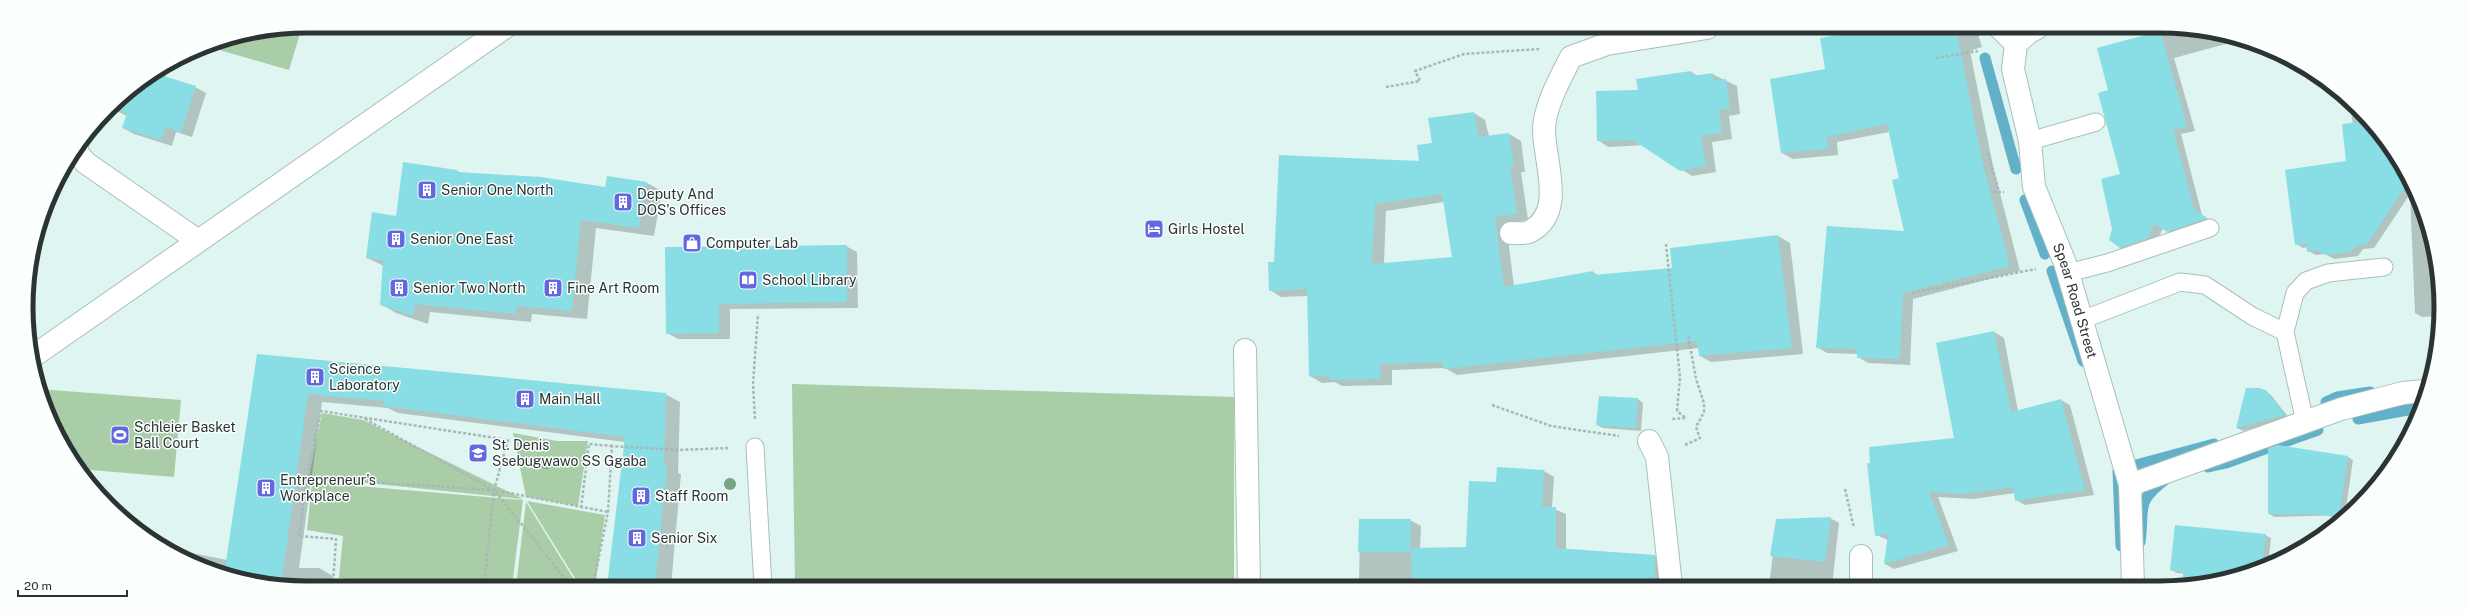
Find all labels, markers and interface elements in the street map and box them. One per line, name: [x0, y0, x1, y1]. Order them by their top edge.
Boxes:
building icon: Senior One North: [416, 179, 438, 201]
place label: Senior One North: [441, 182, 553, 198]
place label: Deputy And DOS's Offices: [637, 186, 726, 218]
building icon: Deputy And DOS's Offices: [612, 191, 634, 213]
hotel icon: Girls Hostel: [1143, 218, 1165, 240]
place label: Girls Hostel: [1168, 221, 1245, 237]
building icon: Senior One East: [385, 228, 407, 250]
place label: Senior One East: [410, 231, 514, 247]
shop icon: Computer Lab: [681, 232, 703, 254]
place label: Computer Lab: [706, 235, 798, 251]
street label: Spear Road Street: [2050, 241, 2100, 360]
library icon: School Library: [737, 269, 759, 291]
place label: School Library: [762, 272, 857, 288]
building icon: Senior Two North: [388, 277, 410, 299]
building icon: Fine Art Room: [542, 277, 564, 299]
place label: Senior Two North: [413, 280, 526, 296]
place label: Fine Art Room: [567, 280, 659, 296]
place label: Science Laboratory: [329, 361, 400, 393]
building icon: Science Laboratory: [304, 366, 326, 388]
building icon: Main Hall: [514, 388, 536, 410]
place label: Main Hall: [539, 391, 601, 407]
place label: Schleier Basket Ball Court: [134, 419, 236, 451]
sports icon: Schleier Basket Ball Court: [109, 424, 131, 446]
place label: St. Denis Ssebugwawo SS Ggaba: [492, 437, 647, 469]
school or university icon: St. Denis Ssebugwawo SS Ggaba: [467, 442, 489, 464]
place label: Entrepreneur's Workplace: [280, 472, 376, 504]
building icon: Entrepreneur's Workplace: [255, 477, 277, 499]
building icon: Staff Room: [630, 485, 652, 507]
place label: Staff Room: [655, 488, 728, 504]
building icon: Senior Six: [626, 527, 648, 549]
place label: Senior Six: [651, 530, 717, 546]
scale bar: [18, 572, 127, 598]
text: 20 m: [24, 579, 52, 593]

